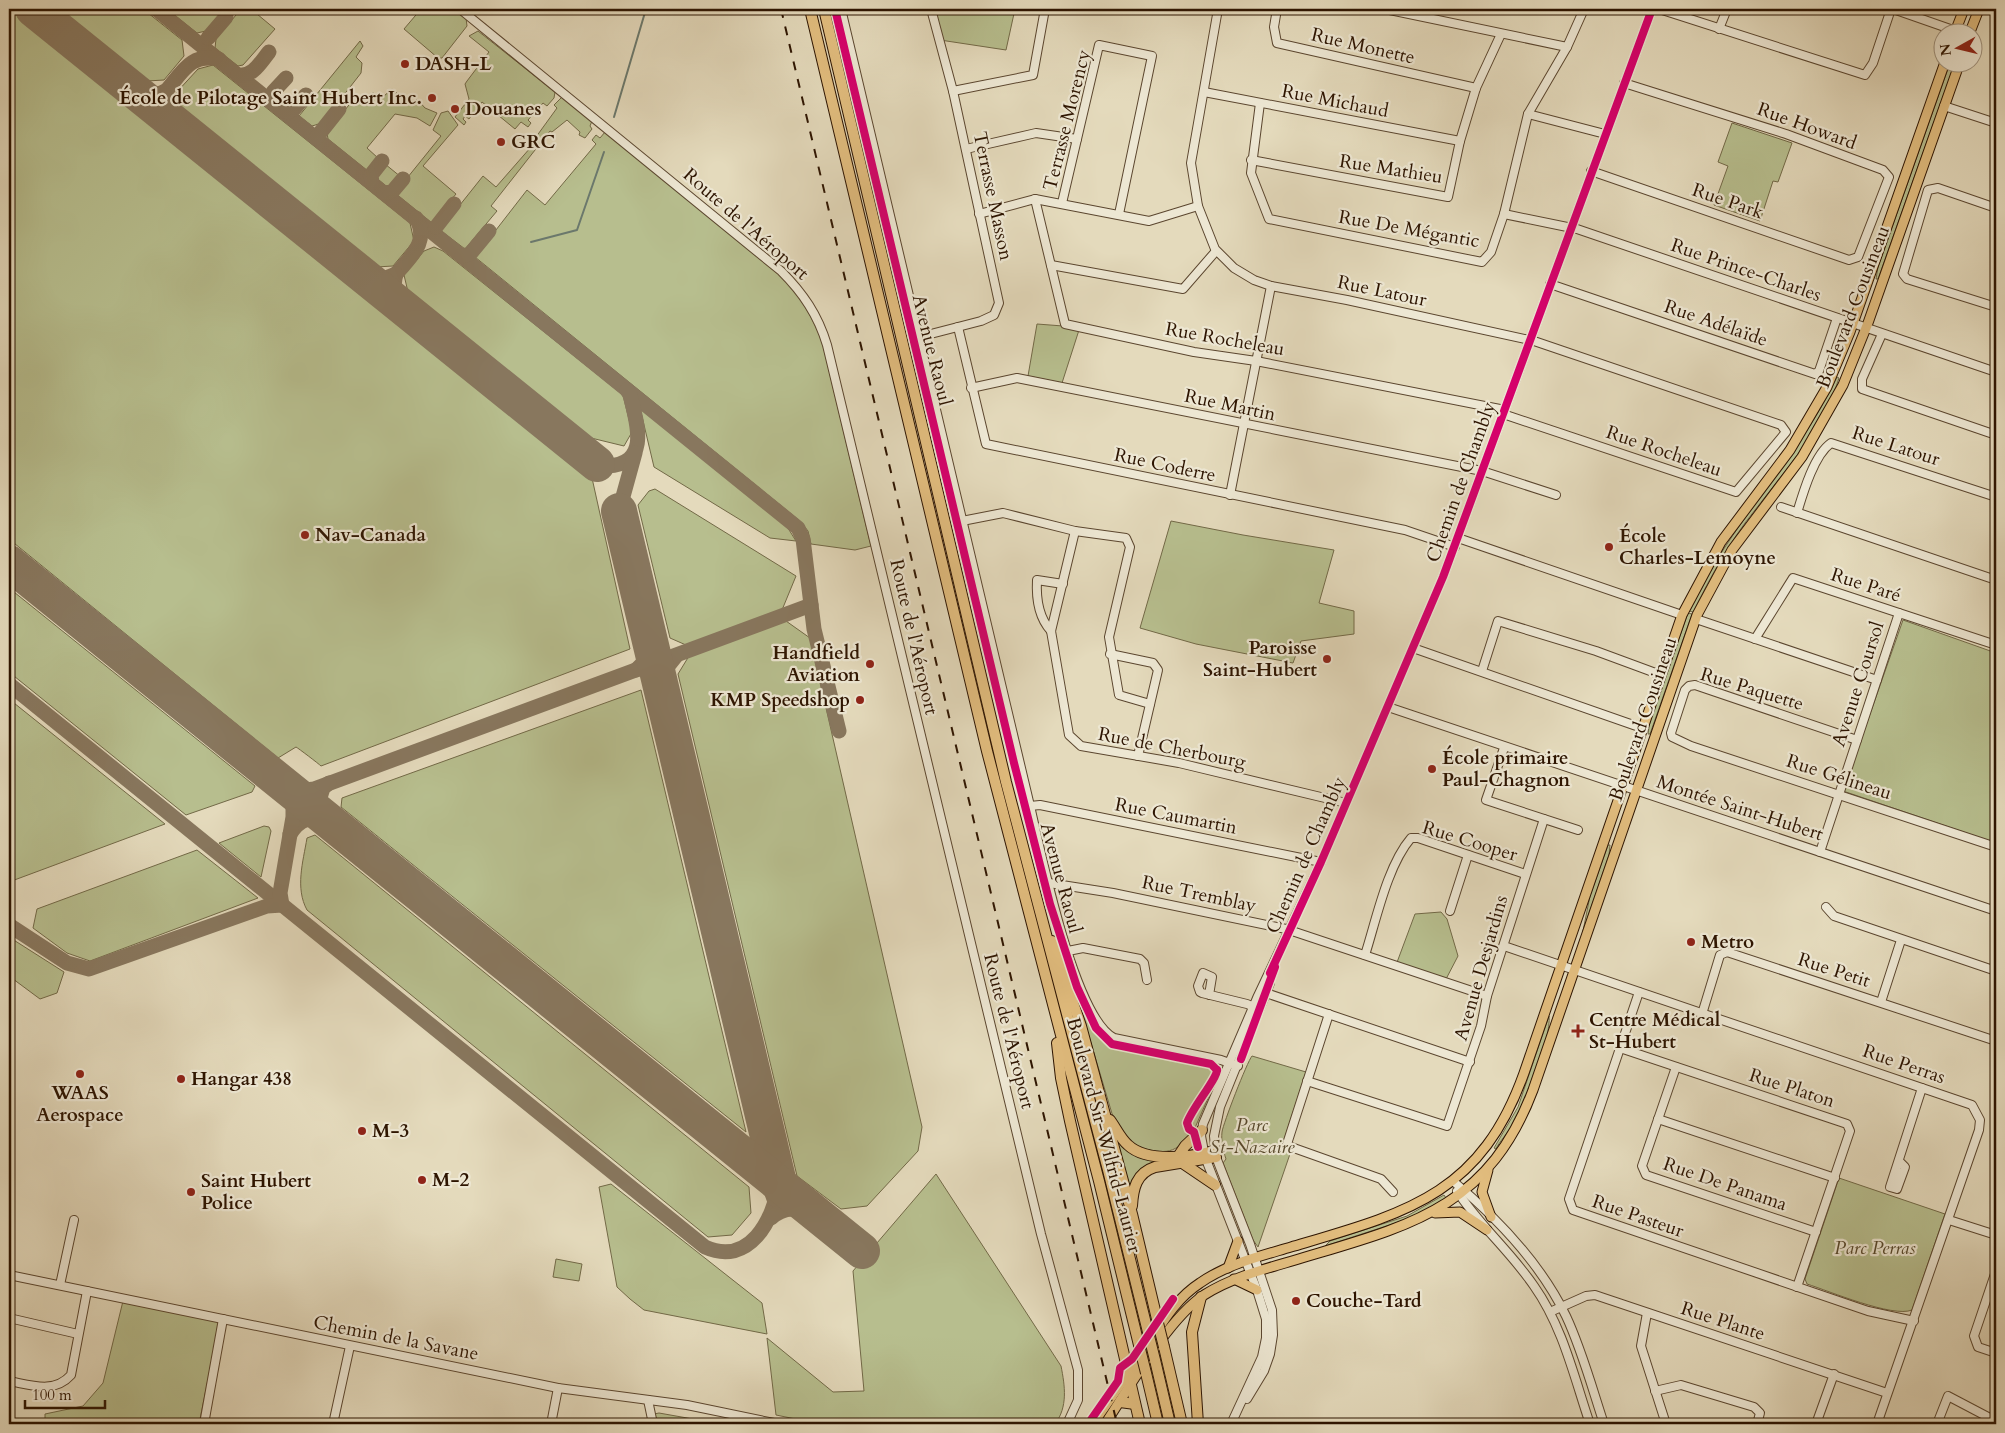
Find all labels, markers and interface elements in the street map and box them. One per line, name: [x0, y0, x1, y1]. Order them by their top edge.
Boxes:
street label: Rue Monette: [1309, 21, 1417, 71]
north arrow: [1932, 22, 1982, 72]
text: N: [1935, 42, 1956, 57]
street label: Terrasse Morency: [1037, 47, 1097, 193]
place label: DASH-L: [415, 51, 492, 77]
marker: DASH-L: [399, 58, 411, 70]
street label: Rue Michaud: [1279, 78, 1391, 124]
place label: École de Pilotage Saint Hubert Inc.: [119, 85, 422, 111]
marker: École de Pilotage Saint Hubert Inc.: [426, 92, 438, 104]
place label: Douanes: [465, 96, 542, 122]
street label: Rue Howard: [1754, 96, 1860, 156]
marker: Douanes: [449, 103, 461, 115]
place label: GRC: [511, 129, 555, 155]
street label: Terrasse Masson: [967, 129, 1019, 263]
marker: GRC: [495, 136, 507, 148]
street label: Rue Mathieu: [1337, 148, 1445, 190]
street label: Route de l'Aéroport: [677, 162, 815, 286]
street label: Rue Park: [1689, 177, 1768, 226]
street label: Rue De Mégantic: [1336, 204, 1482, 254]
street label: Boulevard Cousineau: [1810, 222, 1896, 392]
street label: Rue Prince-Charles: [1667, 232, 1825, 308]
street label: Rue Latour: [1335, 269, 1429, 313]
street label: Avenue Raoul: [906, 292, 958, 408]
street label: Rue Adélaïde: [1661, 293, 1771, 353]
street label: Rue Rocheleau: [1163, 316, 1287, 362]
street label: Rue Martin: [1182, 383, 1278, 427]
street label: Chemin de Chambly: [1420, 398, 1502, 566]
street label: Rue Rocheleau: [1603, 419, 1725, 483]
street label: Rue Latour: [1849, 420, 1943, 472]
street label: Rue Coderre: [1112, 442, 1218, 488]
place label: Nav-Canada: [315, 522, 426, 548]
place label: École Charles-Lemoyne: [1619, 523, 1776, 571]
marker: Nav-Canada: [299, 529, 311, 541]
marker: École Charles-Lemoyne: [1603, 541, 1615, 553]
street label: Route de l'Aéroport: [883, 556, 945, 718]
street label: Rue Paré: [1828, 561, 1904, 609]
street label: Avenue Coursol: [1825, 618, 1891, 750]
street label: Boulevard Cousineau: [1603, 633, 1683, 805]
place label: Paroisse Saint-Hubert: [1203, 635, 1317, 683]
place label: Handfield Aviation: [773, 640, 861, 688]
marker: Paroisse Saint-Hubert: [1321, 653, 1333, 665]
marker: Handfield Aviation: [864, 658, 876, 670]
street label: Rue Paquette: [1697, 661, 1807, 717]
place label: KMP Speedshop: [710, 687, 850, 713]
marker: KMP Speedshop: [854, 694, 866, 706]
street label: Rue de Cherbourg: [1096, 721, 1249, 775]
place label: École primaire Paul-Chagnon: [1442, 745, 1571, 793]
street label: Rue Gélineau: [1783, 748, 1895, 806]
marker: École primaire Paul-Chagnon: [1426, 763, 1438, 775]
street label: Montée Saint-Hubert: [1653, 769, 1827, 847]
street label: Chemin de Chambly: [1260, 772, 1352, 938]
street label: Rue Caumartin: [1113, 791, 1239, 841]
street label: Rue Cooper: [1419, 814, 1521, 868]
street label: Avenue Raoul: [1034, 820, 1088, 936]
street label: Rue Tremblay: [1139, 869, 1259, 919]
street label: Avenue Desjardins: [1448, 892, 1514, 1044]
place label: Metro: [1701, 929, 1754, 955]
marker: Metro: [1685, 936, 1697, 948]
street label: Rue Petit: [1795, 946, 1873, 994]
street label: Route de l'Aéroport: [977, 951, 1041, 1111]
place label: Centre Médical St-Hubert: [1589, 1007, 1721, 1055]
street label: Boulevard Sir-Wilfrid-Laurier: [1060, 1014, 1148, 1256]
marker: Centre Médical St-Hubert: [1571, 1024, 1585, 1038]
street label: Rue Perras: [1859, 1038, 1949, 1090]
street label: Rue Platon: [1746, 1062, 1838, 1114]
place label: Hangar 438: [191, 1066, 292, 1092]
marker: WAAS Aerospace: [74, 1068, 86, 1080]
marker: Hangar 438: [175, 1073, 187, 1085]
place label: WAAS Aerospace: [36, 1080, 124, 1128]
park label: Parc St-Nazaire: [1209, 1112, 1295, 1160]
place label: M-3: [372, 1118, 409, 1144]
marker: M-3: [356, 1125, 368, 1137]
street label: Rue De Panama: [1660, 1151, 1790, 1217]
place label: M-2: [432, 1167, 469, 1193]
place label: Saint Hubert Police: [201, 1168, 311, 1216]
marker: M-2: [416, 1174, 428, 1186]
marker: Saint Hubert Police: [185, 1186, 197, 1198]
street label: Rue Pasteur: [1589, 1188, 1687, 1244]
park label: Parc Perras: [1834, 1235, 1916, 1261]
place label: Couche-Tard: [1306, 1288, 1422, 1314]
marker: Couche-Tard: [1290, 1295, 1302, 1307]
street label: Rue Plante: [1678, 1295, 1768, 1347]
street label: Chemin de la Savane: [311, 1309, 481, 1367]
scale bar: [25, 1378, 105, 1410]
text: 100 m: [32, 1385, 72, 1405]

